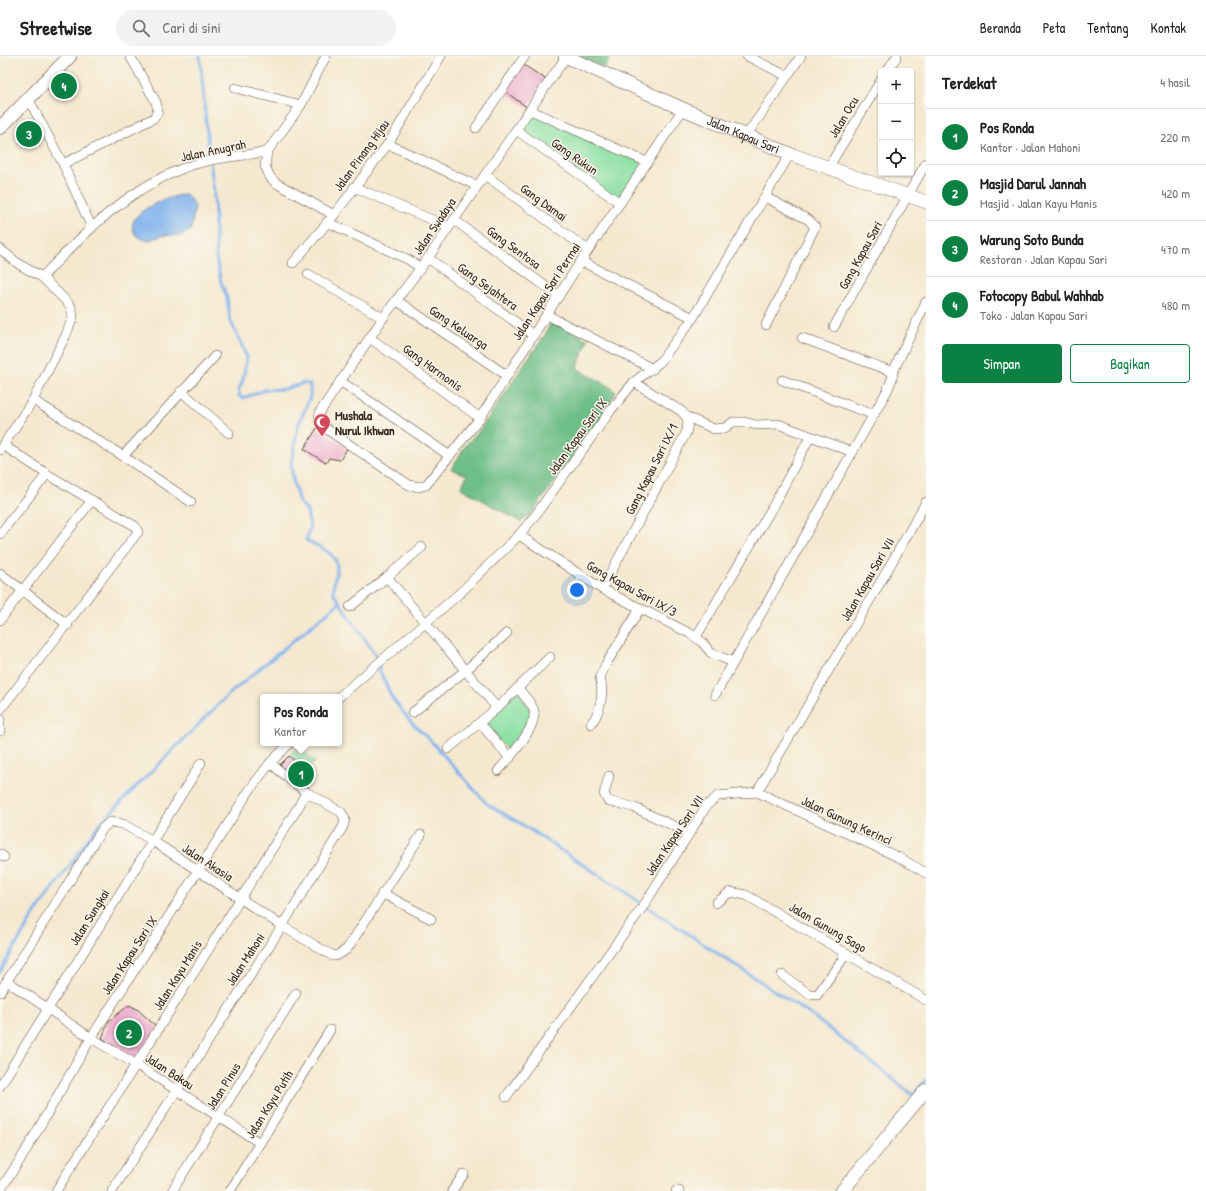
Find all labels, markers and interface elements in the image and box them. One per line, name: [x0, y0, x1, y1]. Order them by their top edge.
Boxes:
search box: [116, 10, 396, 46]
text: Streetwise: [20, 15, 92, 41]
icon: search: [130, 17, 152, 39]
text: Cari di sini: [162, 17, 221, 38]
text: Beranda: [980, 18, 1021, 37]
text: Peta: [1043, 18, 1065, 37]
text: Tentang: [1087, 18, 1129, 37]
text: Kontak: [1151, 18, 1186, 37]
map controls: [878, 68, 914, 176]
button: +: [878, 68, 914, 104]
pin: 4: [51, 71, 77, 101]
text: Terdekat: [942, 71, 996, 94]
text: 4 hasil: [1160, 73, 1190, 91]
street label: Jalan Ocu: [824, 93, 862, 141]
button: −: [878, 104, 914, 140]
street label: Jalan Kapau Sari: [704, 111, 783, 158]
street label: Jalan Pinang Hijau: [329, 116, 393, 194]
text: Pos Ronda: [980, 117, 1034, 138]
pin: 3: [16, 119, 42, 149]
text: 1: [953, 128, 957, 146]
text: 220 m: [1160, 128, 1190, 146]
street label: Gang Rukun: [548, 133, 602, 179]
street label: Jalan Anugrah: [179, 134, 248, 166]
text: Kantor · Jalan Mahoni: [980, 138, 1081, 156]
button: locate: [878, 140, 914, 176]
text: Masjid Darul Jannah: [980, 173, 1086, 194]
street label: Gang Damai: [517, 179, 571, 225]
text: 2: [952, 184, 958, 202]
text: 420 m: [1161, 184, 1190, 202]
street label: Jalan Swadaya: [408, 194, 460, 258]
text: Masjid · Jalan Kayu Manis: [980, 194, 1097, 212]
street label: Gang Kapau Sari: [834, 218, 886, 292]
street label: Gang Sentosa: [483, 221, 545, 273]
text: Warung Soto Bunda: [980, 229, 1084, 250]
street label: Jalan Kapau Sari Permai: [508, 239, 584, 343]
text: 3: [952, 240, 958, 258]
text: 470 m: [1161, 240, 1190, 258]
text: Restoran · Jalan Kapau Sari: [980, 250, 1107, 268]
street label: Gang Sejahtera: [454, 258, 522, 314]
text: Fotocopy Babul Wahhab: [980, 285, 1104, 306]
text: 4: [953, 296, 957, 314]
text: 480 m: [1162, 296, 1190, 314]
street label: Gang Keluarga: [426, 301, 492, 353]
text: Toko · Jalan Kapau Sari: [980, 306, 1088, 324]
street label: Gang Harmonis: [399, 339, 467, 395]
button: Simpan: [942, 344, 1062, 383]
button: Bagikan: [1070, 344, 1190, 383]
street label: Jalan Kapau Sari IX: [543, 394, 611, 478]
place label: Mushala Nurul Ikhwan: [335, 406, 395, 439]
mosque icon: Mushala Nurul Ikhwan: [312, 412, 332, 437]
street label: Gang Kapau Sari IX/1: [620, 420, 682, 518]
street label: Jalan Kapau Sari VII: [836, 534, 898, 624]
street label: Gang Kapau Sari IX/3: [584, 556, 681, 620]
your location: [567, 580, 587, 600]
popup: [260, 694, 342, 746]
text: Pos Ronda: [274, 701, 328, 722]
text: Kantor: [274, 722, 307, 740]
pin: 1: [288, 759, 314, 789]
street label: Jalan Kapau Sari VII: [640, 791, 708, 879]
street label: Jalan Gunung Kerinci: [799, 791, 895, 849]
street label: Jalan Akasia: [179, 839, 237, 885]
street label: Jalan Sungkai: [65, 885, 113, 949]
street label: Jalan Gunung Sago: [786, 898, 870, 956]
street label: Jalan Kapau Sari IX: [97, 912, 161, 998]
street label: Jalan Mahoni: [221, 929, 269, 989]
street label: Jalan Kayu Manis: [148, 937, 206, 1013]
pin: 2: [116, 1018, 142, 1048]
street label: Jalan Bakau: [142, 1049, 198, 1093]
street label: Jalan Pinus: [201, 1059, 245, 1113]
street label: Jalan Kayu Putih: [241, 1066, 297, 1142]

